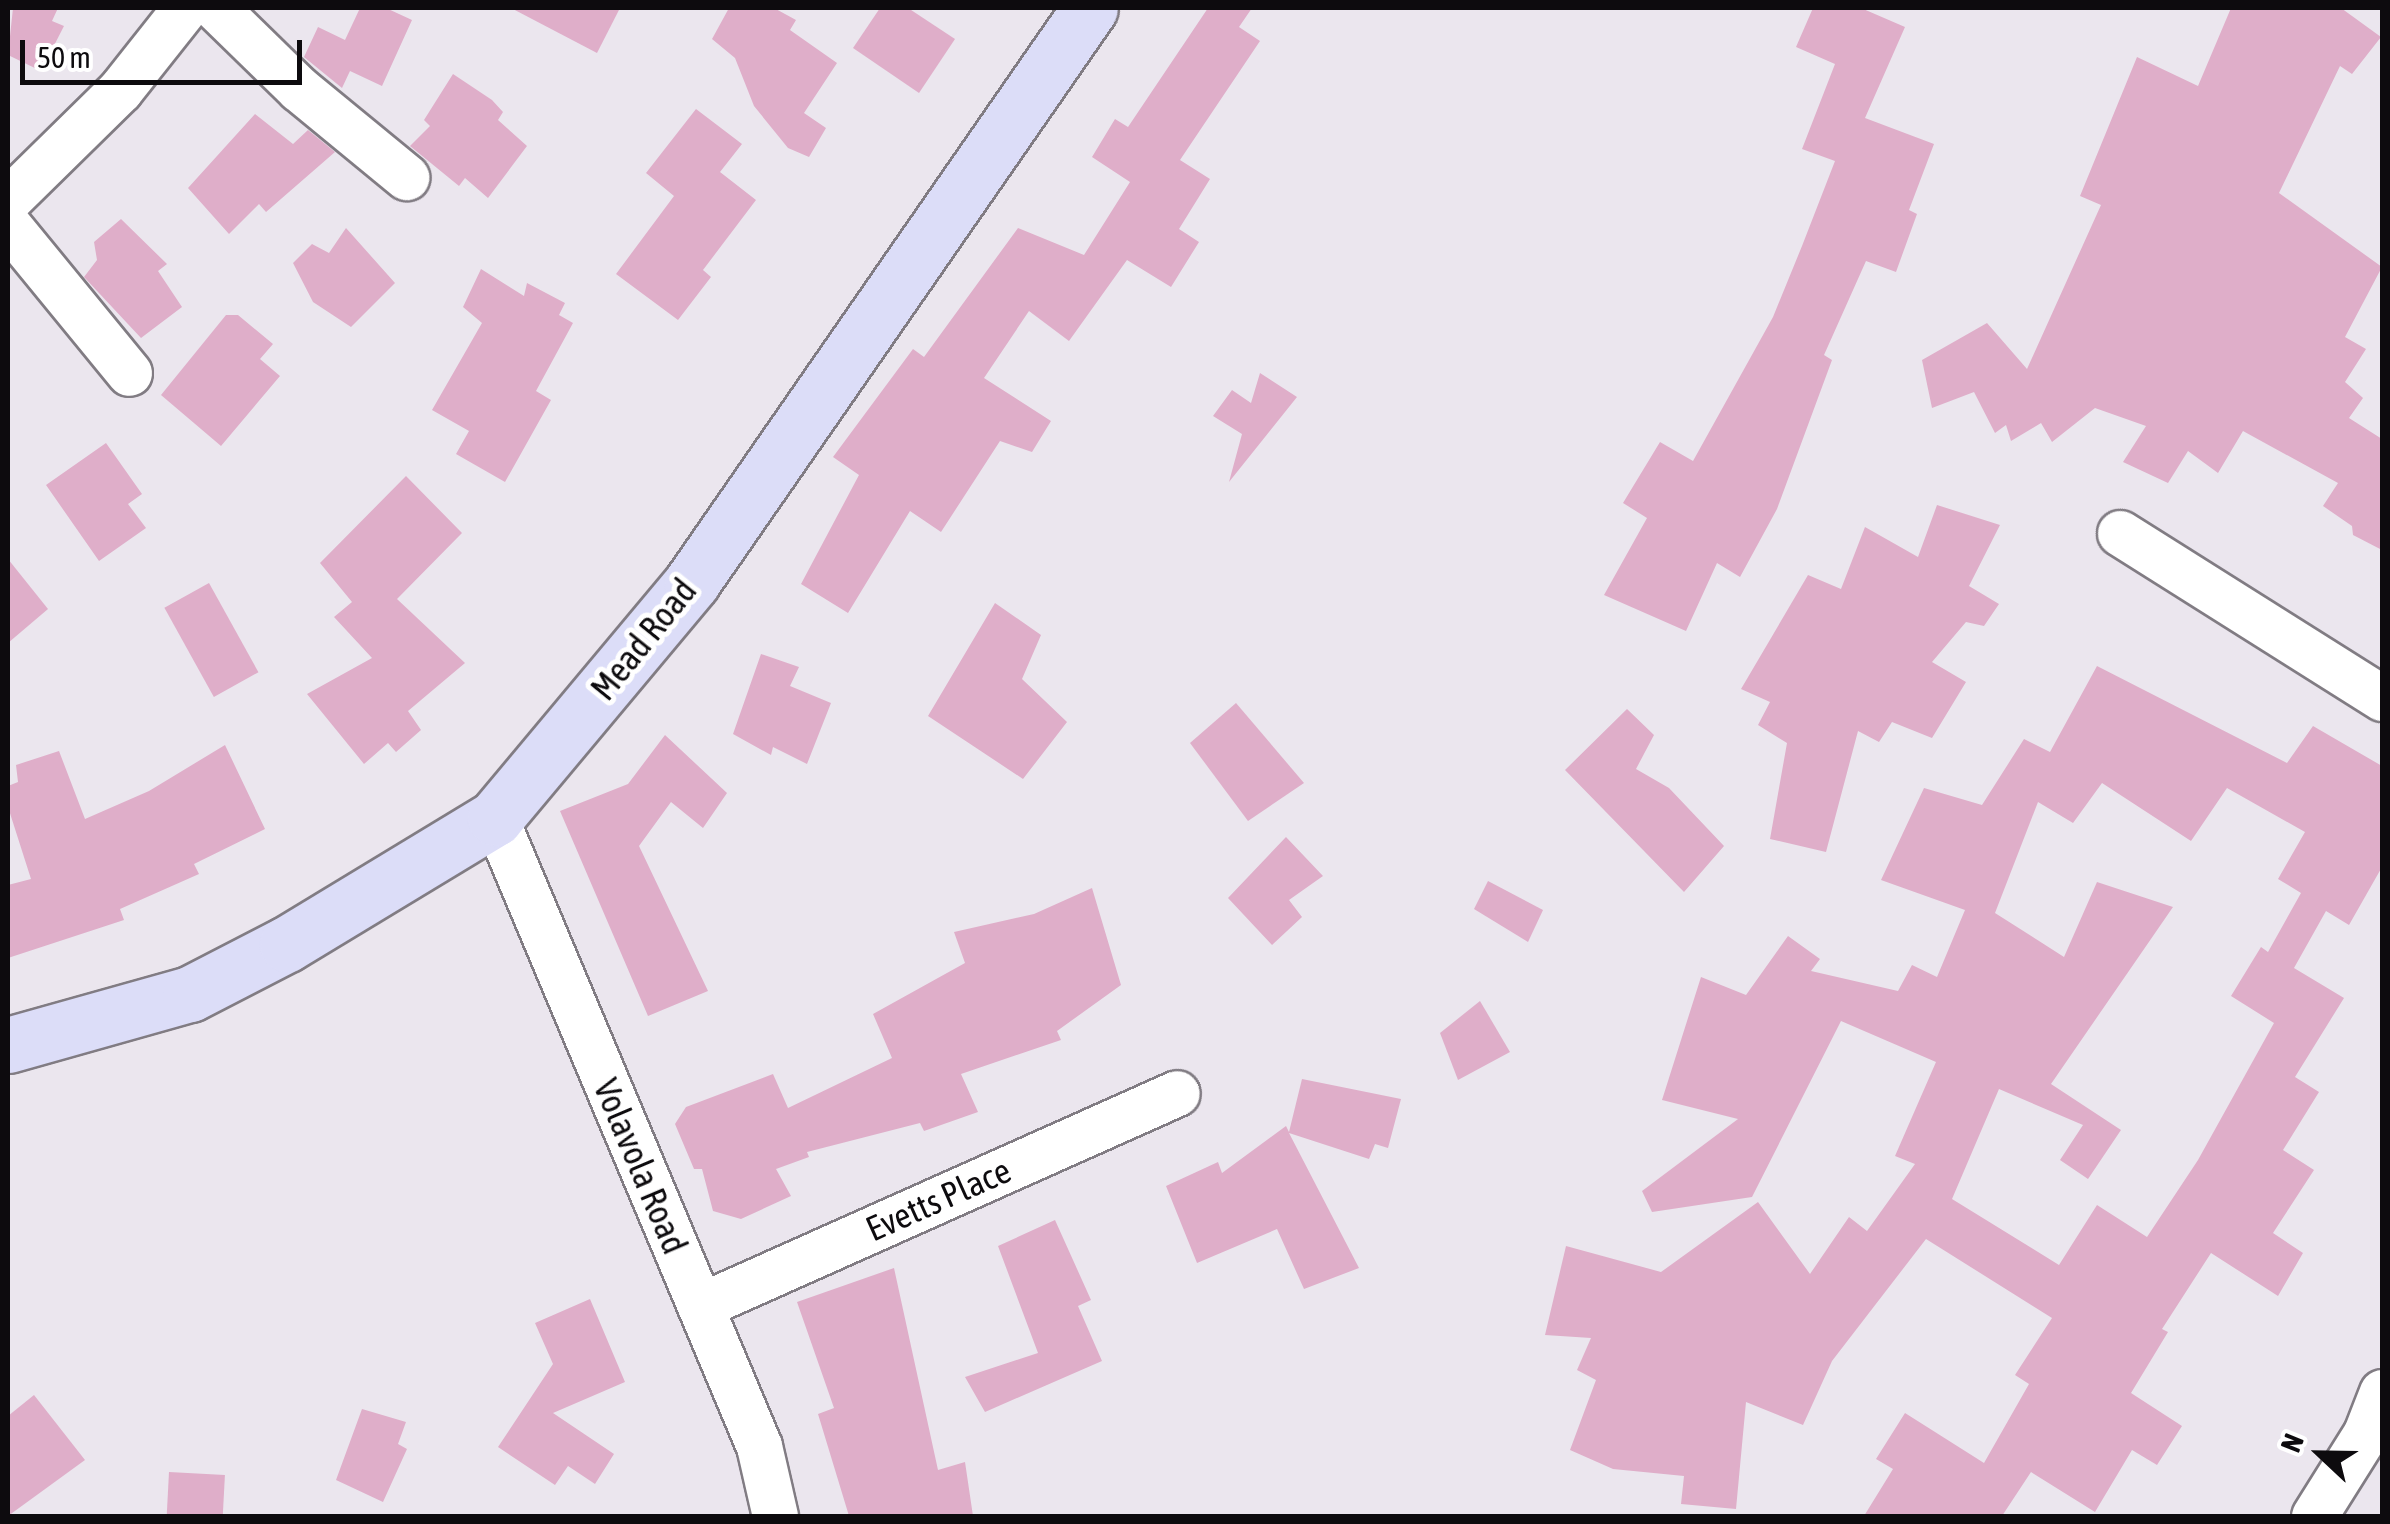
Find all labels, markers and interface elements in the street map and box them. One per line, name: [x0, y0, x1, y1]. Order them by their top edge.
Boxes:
scale bar: [25, 20, 308, 82]
text: 50 m: [37, 40, 91, 74]
street label: Mead Road: [581, 570, 705, 708]
street label: Volavola Road: [585, 1072, 697, 1260]
street label: Evetts Place: [859, 1149, 1017, 1249]
north arrow: [2270, 1404, 2370, 1504]
text: N: [2274, 1429, 2310, 1456]

